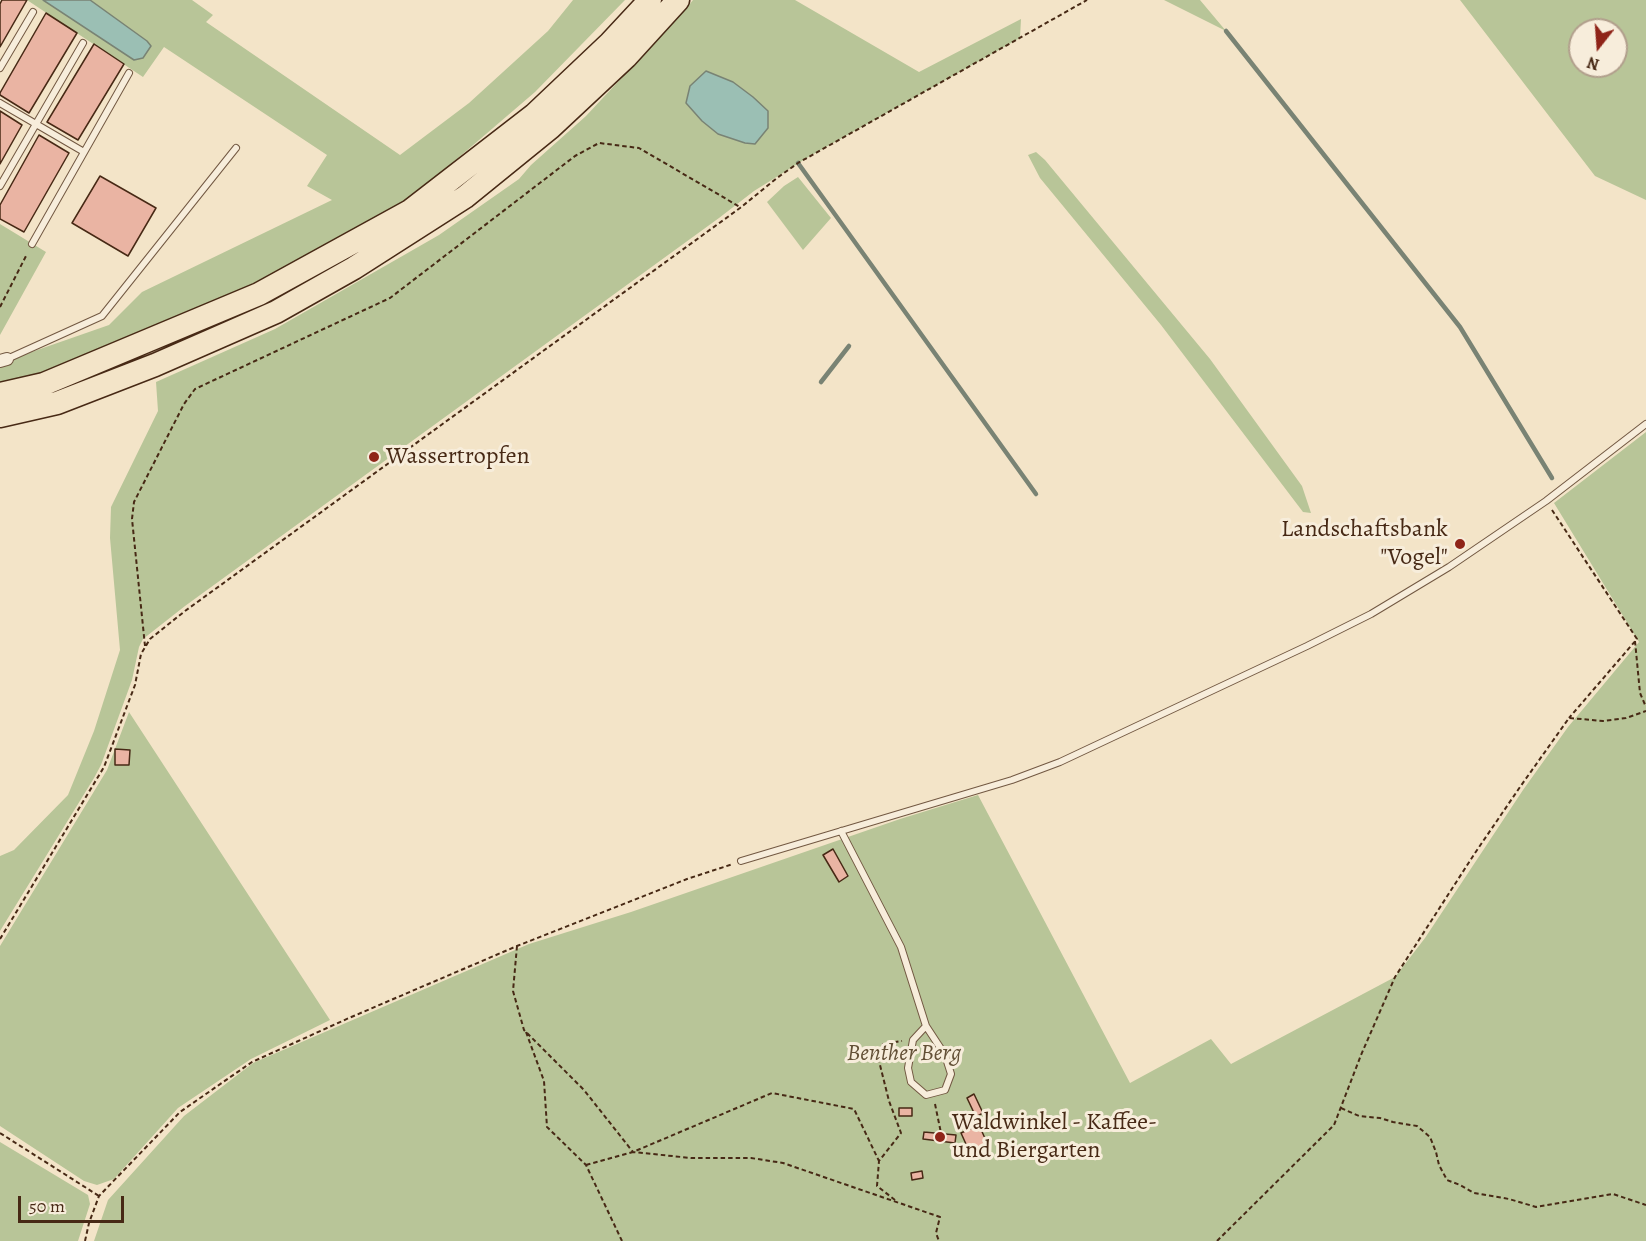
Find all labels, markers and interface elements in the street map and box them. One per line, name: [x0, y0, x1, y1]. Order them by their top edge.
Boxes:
north arrow: [1568, 18, 1628, 78]
text: N: [1585, 51, 1602, 76]
place label: Wassertropfen: [386, 443, 530, 471]
marker: Wassertropfen: [367, 450, 381, 464]
place label: Landschaftsbank "Vogel": [1281, 516, 1448, 572]
marker: Landschaftsbank "Vogel": [1453, 537, 1467, 551]
park label: Benther Berg: [847, 1040, 961, 1068]
place label: Waldwinkel - Kaffee- und Biergarten: [952, 1109, 1157, 1165]
marker: Waldwinkel - Kaffee- und Biergarten: [933, 1130, 947, 1144]
scale bar: [21, 1184, 128, 1222]
text: 50 m: [29, 1194, 65, 1218]

